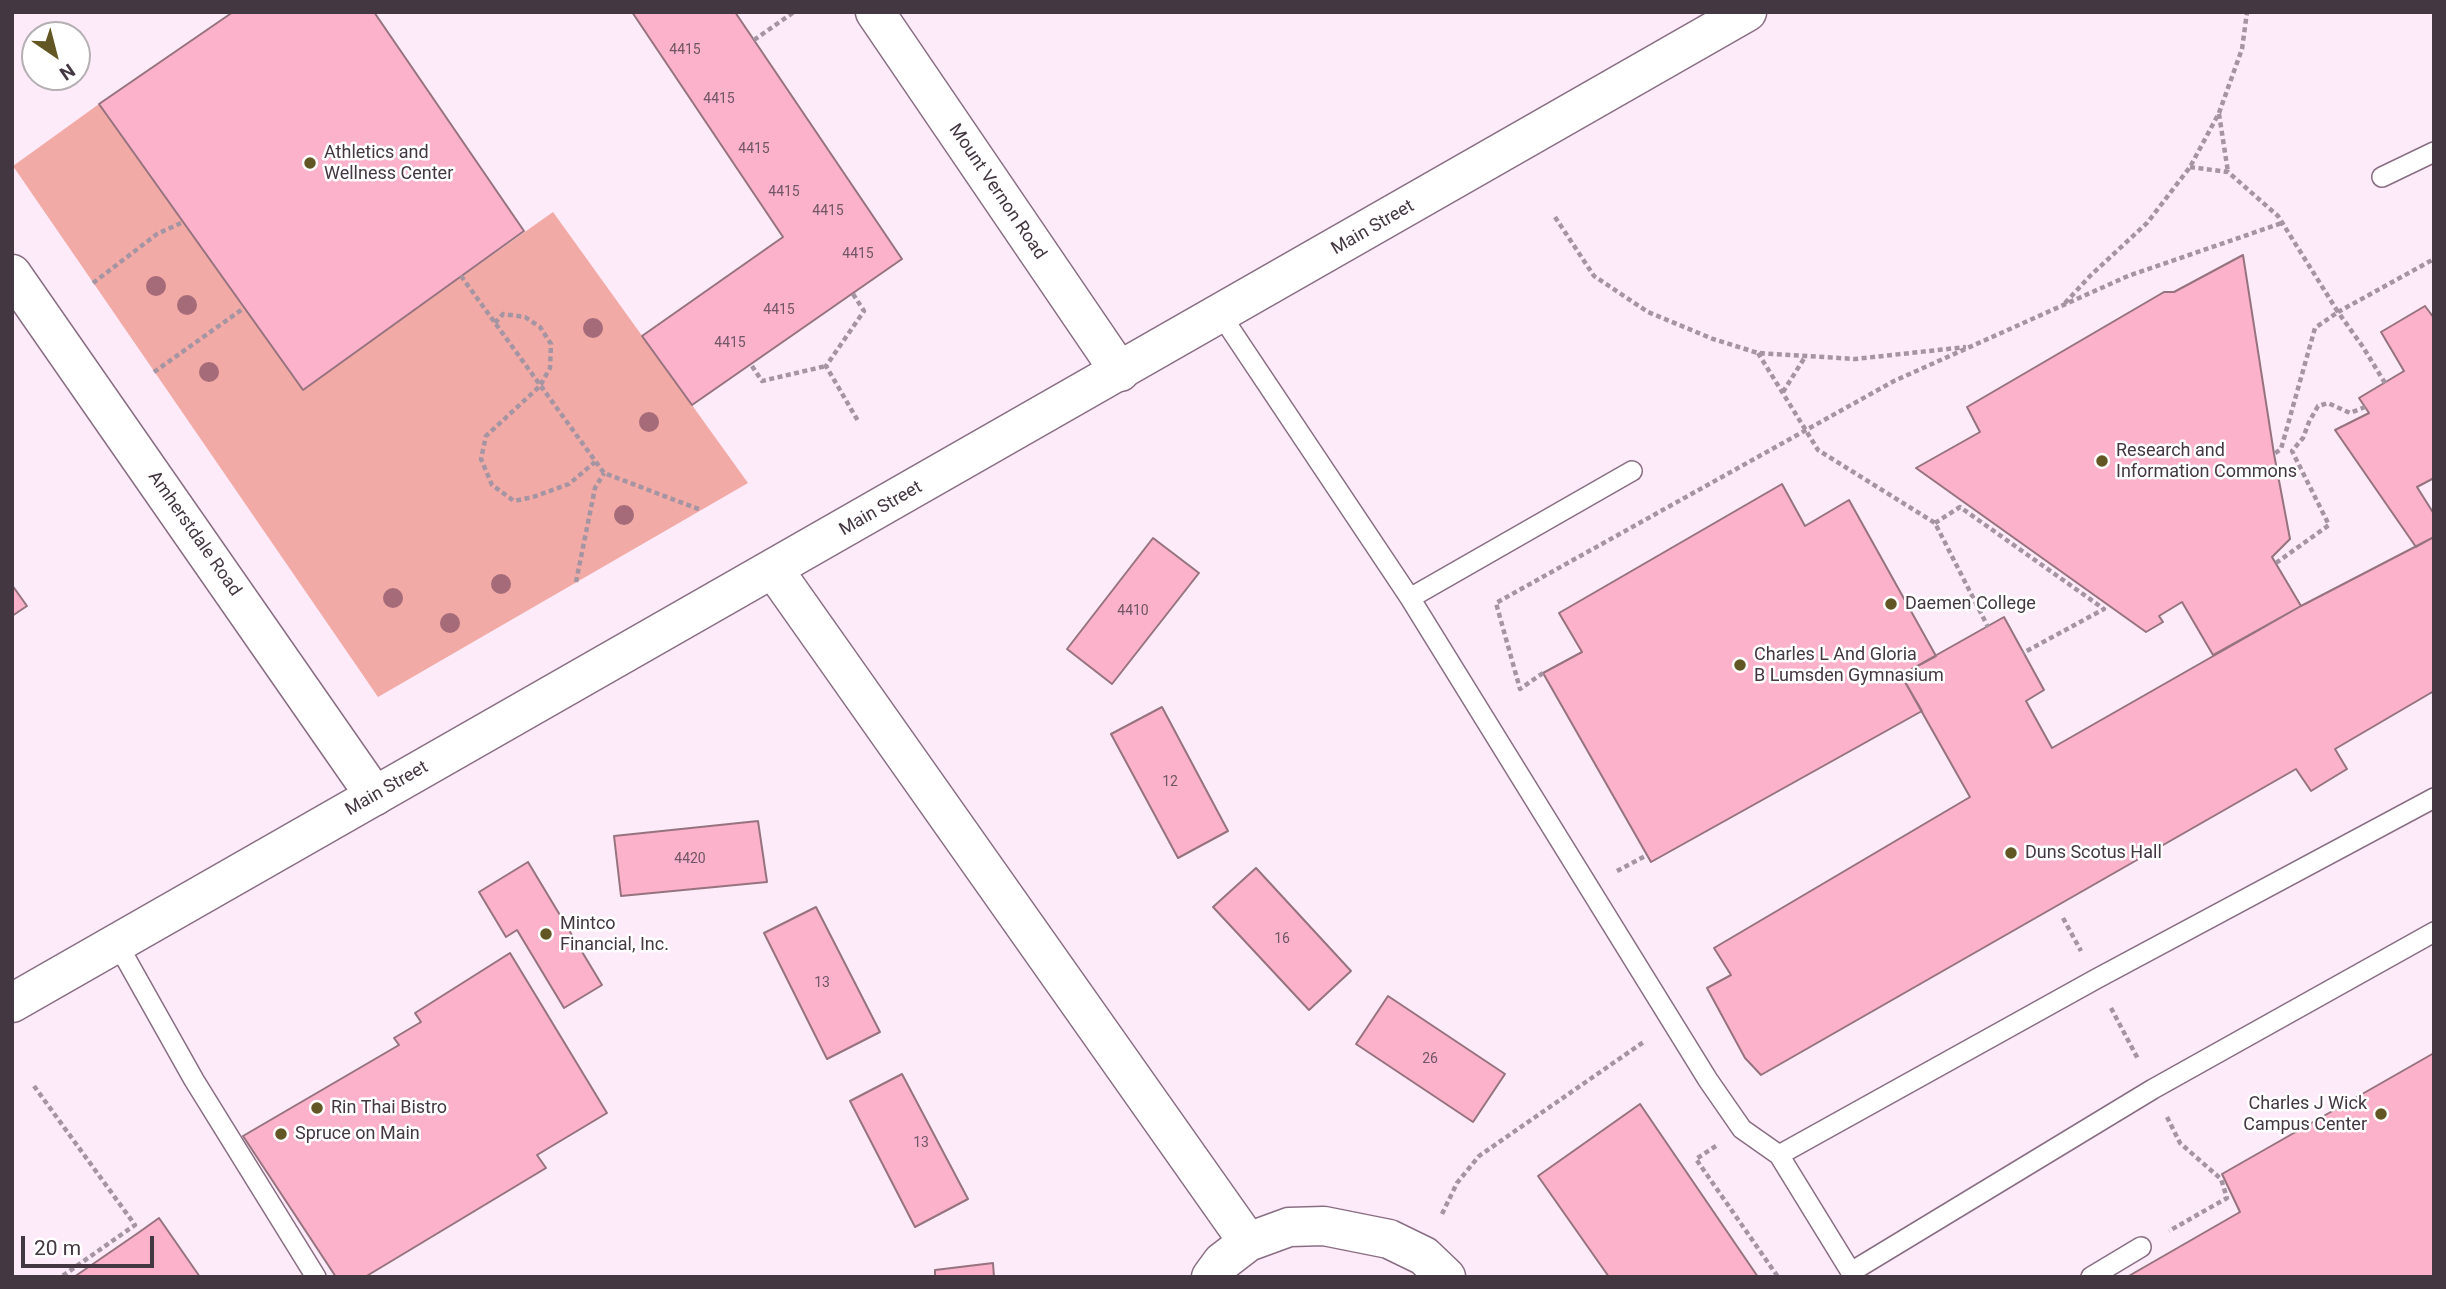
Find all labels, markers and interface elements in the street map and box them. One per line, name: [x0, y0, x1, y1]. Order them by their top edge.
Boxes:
north arrow: [21, 21, 91, 91]
house number: 4415: [669, 42, 701, 58]
text: N: [55, 59, 79, 85]
house number: 4415: [703, 91, 735, 107]
street label: Mount Vernon Road: [944, 120, 1050, 264]
house number: 4415: [738, 141, 770, 157]
place label: Athletics and Wellness Center: [324, 142, 453, 184]
marker: Athletics and Wellness Center: [302, 155, 318, 171]
house number: 4415: [768, 184, 800, 200]
street label: Main Street: [1328, 196, 1418, 260]
house number: 4415: [812, 203, 844, 219]
house number: 4415: [842, 246, 874, 262]
house number: 4415: [763, 302, 795, 318]
house number: 4415: [714, 335, 746, 351]
place label: Research and Information Commons: [2116, 440, 2297, 482]
marker: Research and Information Commons: [2094, 453, 2110, 469]
street label: Amherstdale Road: [143, 467, 245, 601]
street label: Main Street: [836, 477, 926, 541]
place label: Daemen College: [1905, 593, 2036, 615]
marker: Daemen College: [1883, 596, 1899, 612]
house number: 4410: [1117, 603, 1149, 619]
place label: Charles L And Gloria B Lumsden Gymnasium: [1754, 644, 1944, 686]
marker: Charles L And Gloria B Lumsden Gymnasium: [1732, 657, 1748, 673]
street label: Main Street: [342, 757, 432, 821]
house number: 12: [1162, 774, 1178, 790]
place label: Duns Scotus Hall: [2025, 842, 2162, 864]
marker: Duns Scotus Hall: [2003, 845, 2019, 861]
house number: 4420: [674, 851, 706, 867]
place label: Mintco Financial, Inc.: [560, 913, 669, 956]
marker: Mintco Financial, Inc.: [538, 926, 554, 942]
house number: 16: [1274, 931, 1290, 947]
house number: 13: [814, 975, 830, 991]
house number: 26: [1422, 1051, 1438, 1067]
place label: Charles J Wick Campus Center: [2243, 1093, 2367, 1136]
place label: Rin Thai Bistro: [331, 1097, 447, 1119]
marker: Rin Thai Bistro: [309, 1100, 325, 1116]
marker: Charles J Wick Campus Center: [2373, 1106, 2389, 1122]
place label: Spruce on Main: [295, 1123, 420, 1145]
marker: Spruce on Main: [273, 1126, 289, 1142]
house number: 13: [913, 1135, 929, 1151]
scale bar: [24, 1222, 158, 1266]
text: 20 m: [34, 1236, 81, 1260]

